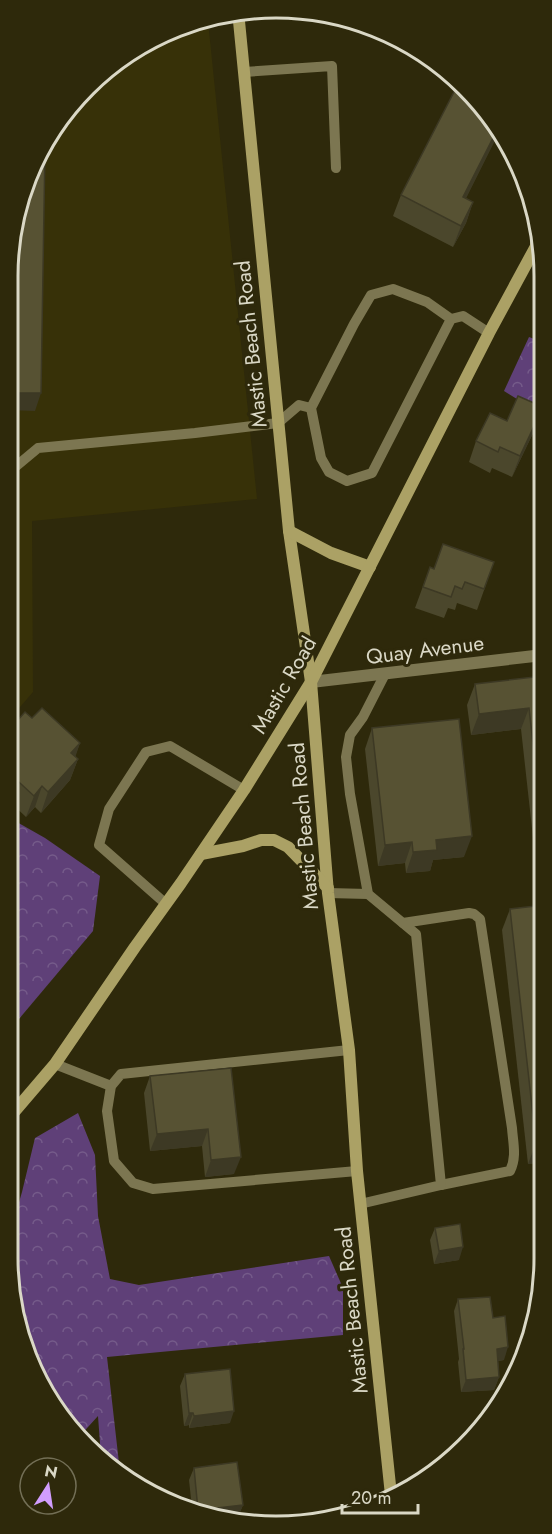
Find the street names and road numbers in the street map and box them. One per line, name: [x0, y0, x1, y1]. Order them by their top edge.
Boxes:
street label: Mastic Beach Road: [227, 259, 275, 429]
street label: Quay Avenue: [364, 628, 486, 672]
street label: Mastic Road: [244, 631, 324, 739]
street label: Mastic Beach Road: [282, 741, 326, 911]
street label: Mastic Beach Road: [328, 1225, 376, 1395]

